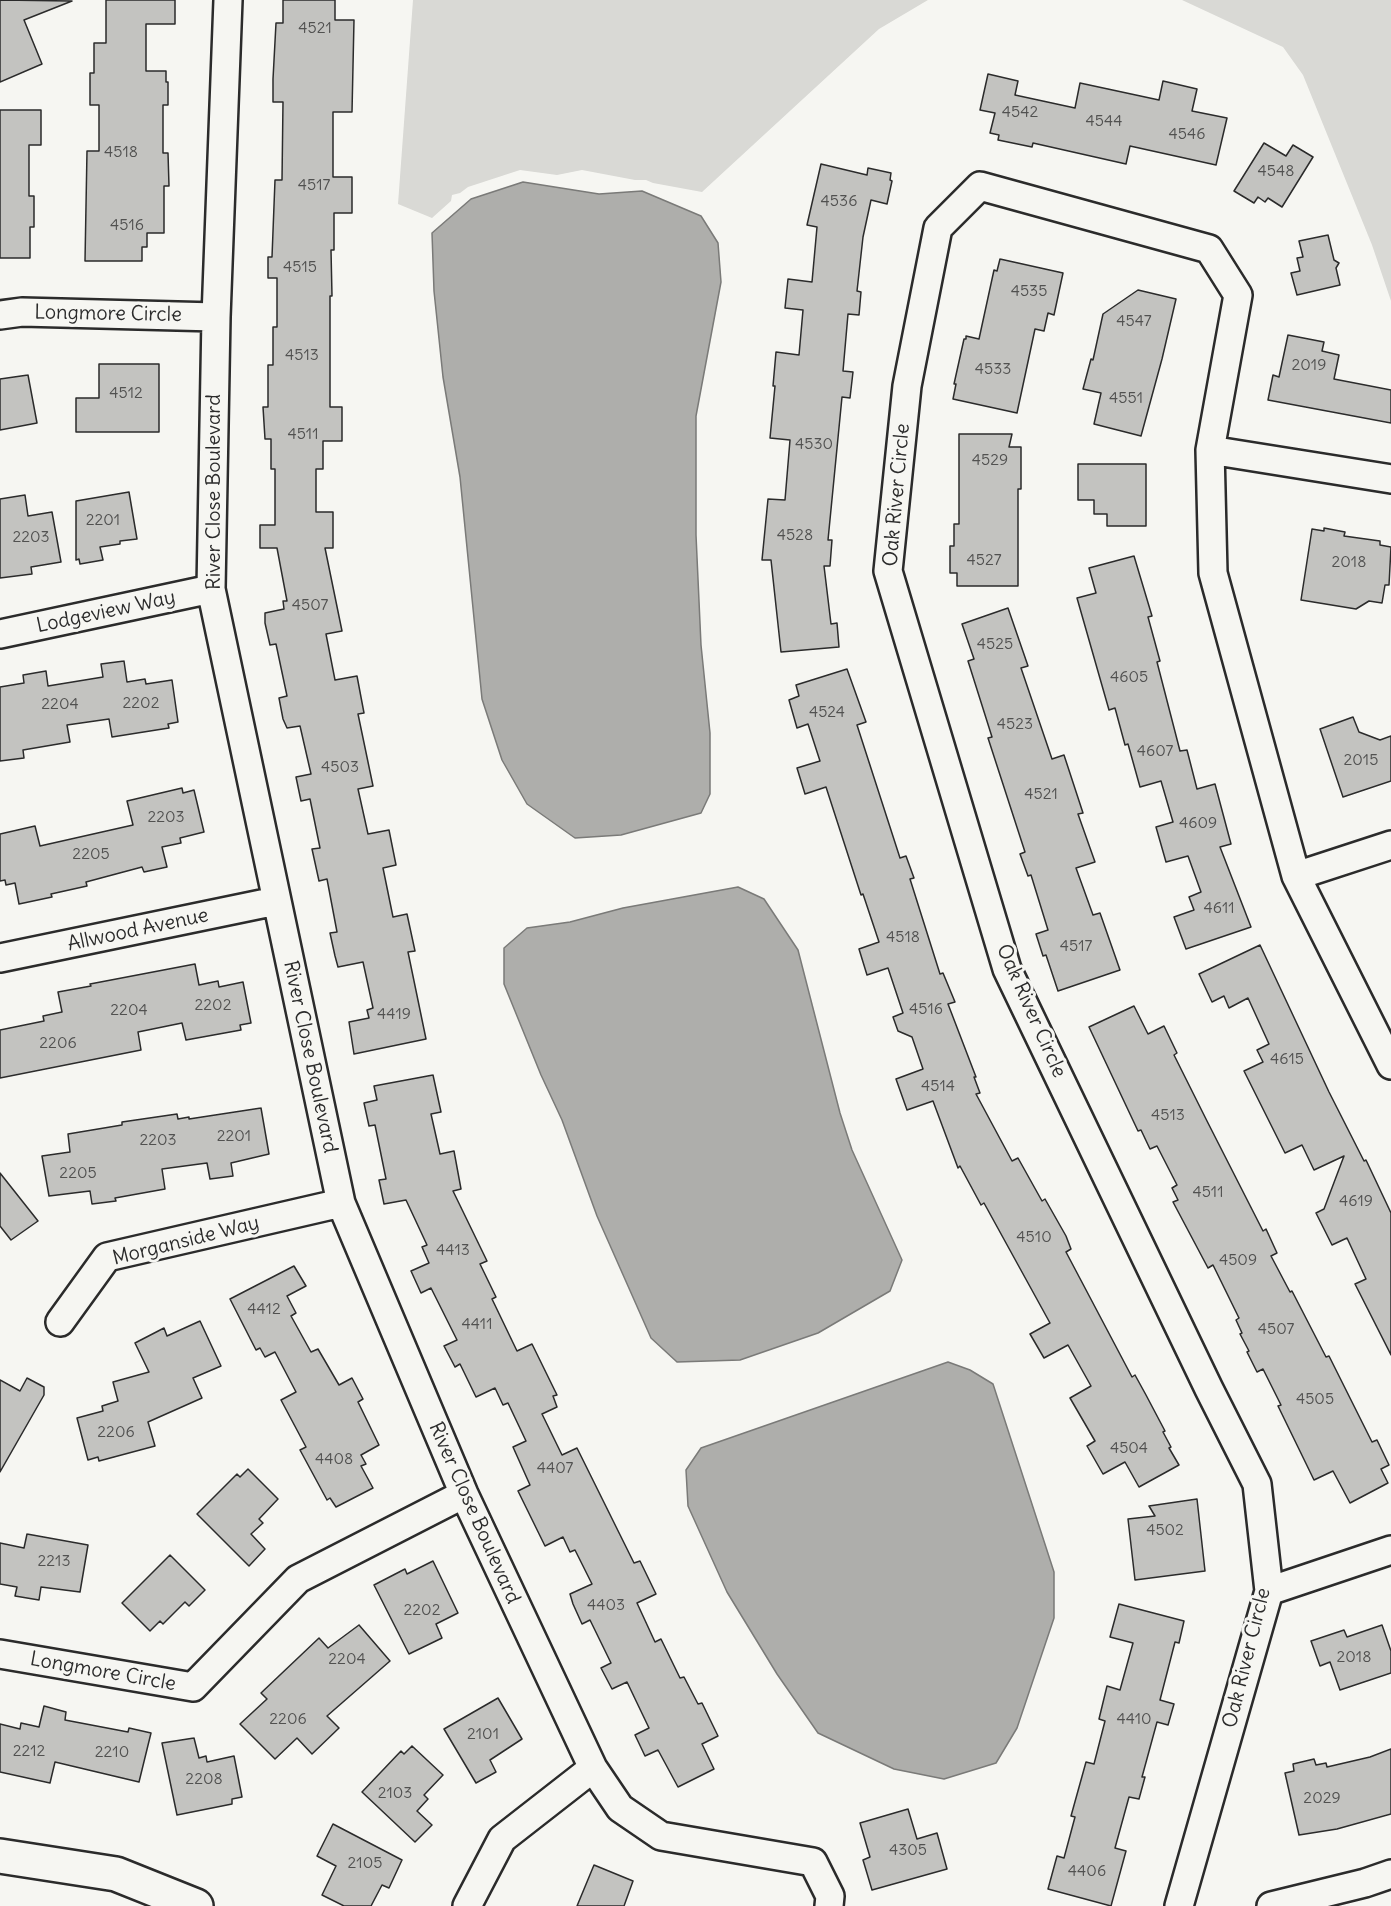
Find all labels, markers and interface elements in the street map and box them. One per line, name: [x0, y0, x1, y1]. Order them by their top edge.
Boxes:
house number: 4521: [298, 18, 332, 38]
house number: 4542: [1002, 102, 1038, 122]
house number: 4544: [1086, 111, 1122, 131]
house number: 4546: [1169, 124, 1205, 144]
house number: 4518: [104, 142, 138, 162]
house number: 4548: [1258, 161, 1294, 181]
house number: 4517: [298, 175, 330, 195]
house number: 4536: [821, 191, 857, 211]
house number: 4516: [110, 215, 144, 235]
house number: 4515: [283, 257, 317, 277]
house number: 4535: [1011, 281, 1047, 301]
street label: Longmore Circle: [34, 301, 182, 327]
house number: 4547: [1116, 311, 1152, 331]
house number: 4513: [285, 345, 319, 365]
house number: 2019: [1292, 355, 1326, 375]
house number: 4533: [975, 359, 1011, 379]
house number: 4512: [109, 383, 143, 403]
house number: 4551: [1109, 388, 1143, 408]
street label: River Close Boulevard: [202, 394, 226, 590]
street label: Oak River Circle: [879, 422, 915, 568]
house number: 4511: [287, 424, 319, 444]
house number: 4530: [795, 434, 833, 454]
house number: 4529: [972, 450, 1008, 470]
house number: 2201: [86, 510, 120, 530]
house number: 4528: [777, 525, 813, 545]
house number: 2203: [12, 527, 50, 547]
house number: 4527: [966, 550, 1002, 570]
house number: 2018: [1332, 552, 1366, 572]
street label: Lodgeview Way: [34, 586, 178, 638]
house number: 4507: [292, 595, 328, 615]
house number: 4525: [977, 634, 1013, 654]
house number: 4605: [1110, 667, 1148, 687]
house number: 2202: [123, 693, 159, 713]
house number: 2204: [41, 694, 79, 714]
house number: 4524: [809, 702, 845, 722]
house number: 4523: [997, 714, 1033, 734]
house number: 4607: [1137, 741, 1173, 761]
house number: 2015: [1344, 750, 1378, 770]
house number: 4503: [321, 757, 359, 777]
house number: 4521: [1024, 784, 1058, 804]
house number: 2203: [147, 807, 185, 827]
house number: 4609: [1179, 813, 1217, 833]
house number: 2205: [72, 844, 110, 864]
house number: 4611: [1203, 898, 1235, 918]
street label: Allwood Avenue: [65, 903, 211, 957]
house number: 4518: [886, 927, 920, 947]
house number: 4517: [1060, 936, 1092, 956]
street label: Oak River Circle: [991, 941, 1071, 1081]
street label: River Close Boulevard: [278, 959, 342, 1155]
house number: 2202: [195, 995, 231, 1015]
house number: 4516: [909, 999, 943, 1019]
house number: 2204: [110, 1000, 148, 1020]
house number: 4419: [377, 1004, 411, 1024]
house number: 2206: [39, 1033, 77, 1053]
house number: 4615: [1270, 1049, 1304, 1069]
house number: 4514: [921, 1076, 955, 1096]
house number: 4513: [1151, 1105, 1185, 1125]
house number: 2201: [217, 1126, 251, 1146]
house number: 2203: [139, 1130, 177, 1150]
house number: 2205: [59, 1163, 97, 1183]
house number: 4511: [1192, 1182, 1224, 1202]
house number: 4619: [1339, 1191, 1373, 1211]
street label: Morganside Way: [110, 1211, 262, 1271]
house number: 4510: [1016, 1227, 1052, 1247]
house number: 4413: [436, 1240, 470, 1260]
house number: 4509: [1219, 1250, 1257, 1270]
house number: 4412: [247, 1299, 281, 1319]
house number: 4411: [461, 1314, 493, 1334]
house number: 4507: [1258, 1319, 1294, 1339]
house number: 4505: [1296, 1389, 1334, 1409]
street label: River Close Boulevard: [423, 1419, 525, 1607]
house number: 2206: [97, 1422, 135, 1442]
house number: 4504: [1110, 1438, 1148, 1458]
house number: 4408: [315, 1449, 353, 1469]
house number: 4407: [537, 1458, 573, 1478]
house number: 4502: [1146, 1520, 1184, 1540]
house number: 2213: [38, 1551, 70, 1571]
street label: Oak River Circle: [1218, 1585, 1276, 1731]
house number: 4403: [587, 1595, 625, 1615]
house number: 2202: [404, 1600, 440, 1620]
street label: Longmore Circle: [28, 1647, 178, 1697]
house number: 2018: [1337, 1647, 1371, 1667]
house number: 2204: [328, 1649, 366, 1669]
house number: 2206: [269, 1709, 307, 1729]
house number: 4410: [1116, 1709, 1152, 1729]
house number: 2101: [467, 1724, 499, 1744]
house number: 2212: [13, 1741, 45, 1761]
house number: 2210: [95, 1742, 129, 1762]
house number: 2208: [185, 1769, 223, 1789]
house number: 2103: [378, 1783, 412, 1803]
house number: 2029: [1303, 1788, 1341, 1808]
house number: 4305: [889, 1840, 927, 1860]
house number: 2105: [348, 1853, 382, 1873]
house number: 4406: [1068, 1861, 1106, 1881]

